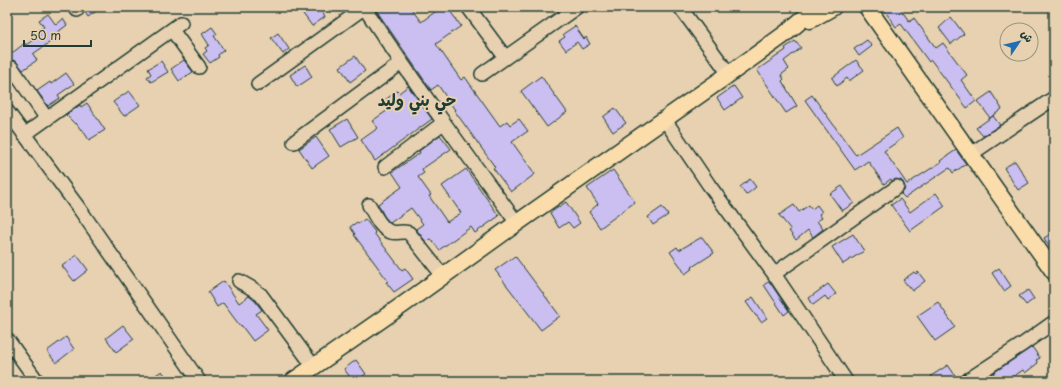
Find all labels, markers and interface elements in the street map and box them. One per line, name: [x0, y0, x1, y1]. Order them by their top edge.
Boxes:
scale bar: [24, 22, 91, 48]
north arrow: [999, 22, 1039, 62]
text: 50 m: [30, 26, 61, 44]
text: ش: [1017, 26, 1038, 46]
district label: حي بني وليد: [378, 87, 456, 115]

